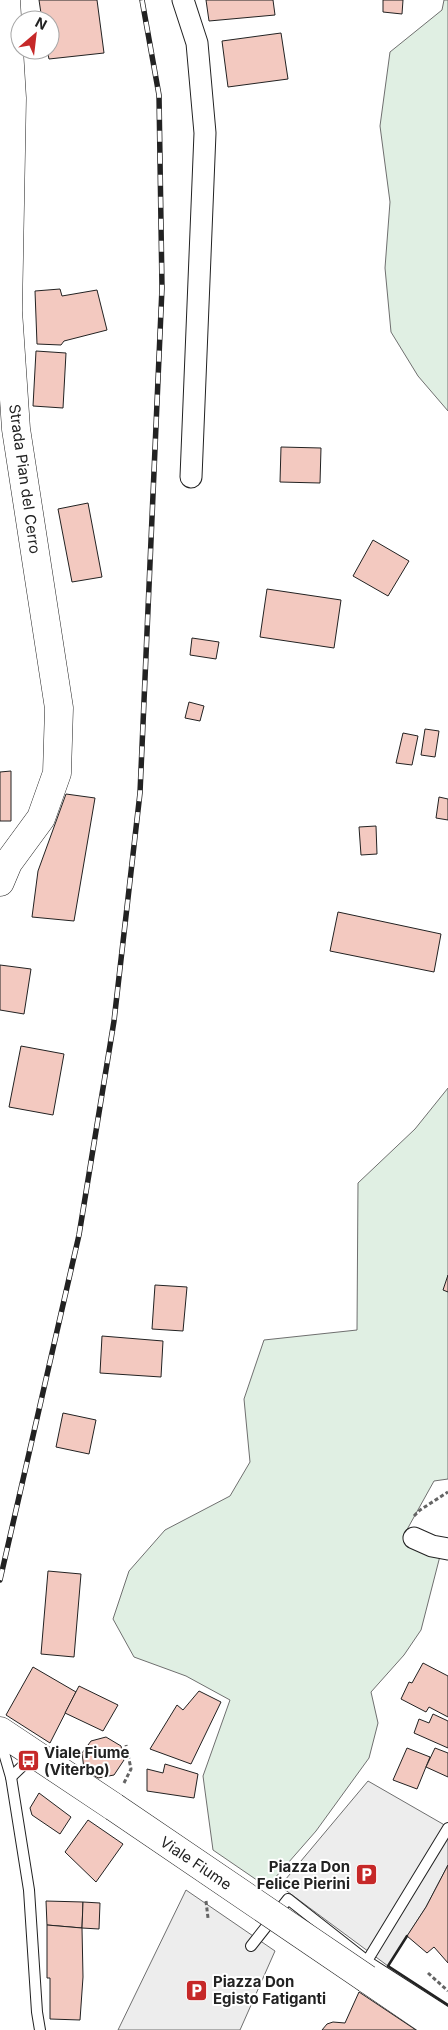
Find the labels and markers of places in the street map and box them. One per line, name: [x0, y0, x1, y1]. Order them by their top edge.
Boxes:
place label: Viale Fiume (Viterbo): [44, 1743, 129, 1779]
bus stop icon: Viale Fiume (Viterbo): [16, 1749, 40, 1773]
place label: Piazza Don Felice Pierini: [257, 1857, 350, 1893]
parking icon: Piazza Don Felice Pierini: [354, 1863, 378, 1887]
place label: Piazza Don Egisto Fatiganti: [213, 1972, 326, 2008]
parking icon: Piazza Don Egisto Fatiganti: [185, 1978, 209, 2002]

